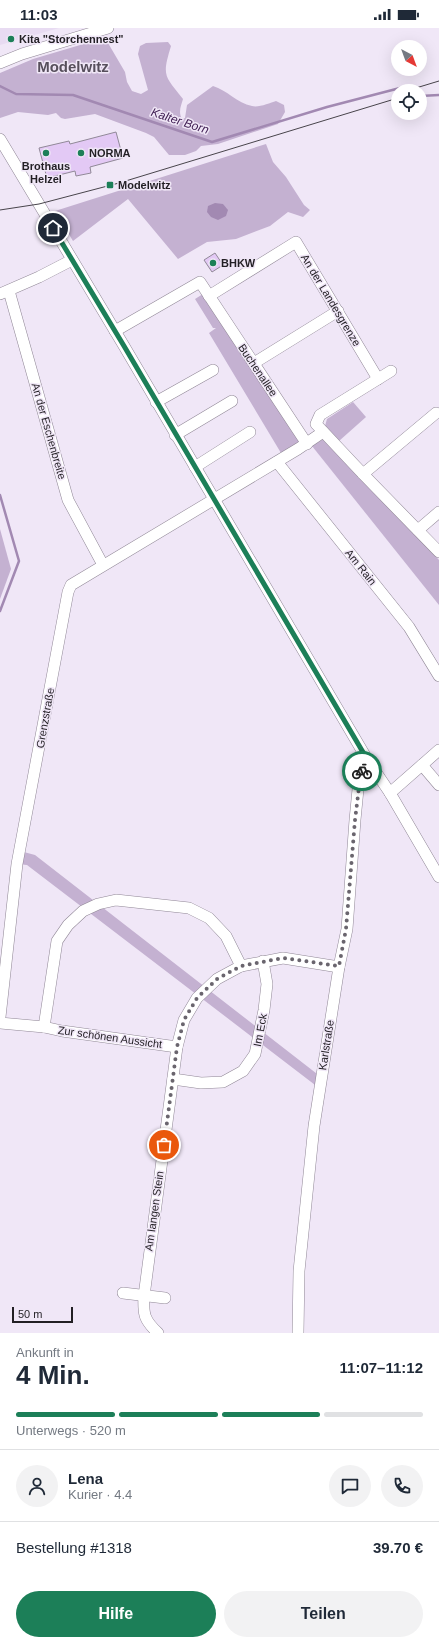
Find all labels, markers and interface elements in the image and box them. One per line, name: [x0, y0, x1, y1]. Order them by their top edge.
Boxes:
text: 11:03: [20, 6, 58, 23]
place label: Kita "Storchennest": [19, 33, 124, 45]
marker: Kita "Storchennest": [6, 34, 16, 44]
north arrow: [391, 40, 427, 76]
map controls: [391, 40, 427, 120]
district label: Modelwitz: [37, 58, 109, 75]
button: locate: [391, 84, 427, 120]
water label: Kalter Born: [149, 105, 211, 137]
place label: NORMA: [89, 147, 131, 159]
marker: Brothaus Helzel: [41, 148, 51, 158]
marker: NORMA: [76, 148, 86, 158]
place label: Brothaus Helzel: [22, 160, 70, 185]
place label: Modelwitz: [118, 179, 171, 191]
marker: Modelwitz: [105, 180, 115, 190]
pin: [36, 211, 70, 245]
icon: home: [42, 217, 64, 239]
street label: An der Landesgrenze: [299, 252, 363, 348]
place label: BHKW: [221, 257, 256, 269]
marker: BHKW: [208, 258, 218, 268]
street label: Buchenallee: [236, 342, 280, 398]
street label: An der Eschenbreite: [29, 381, 69, 481]
street label: Am Rain: [343, 547, 379, 587]
street label: Grenzstraße: [34, 687, 56, 749]
courier: [342, 751, 382, 791]
icon: bike: [351, 760, 373, 782]
street label: Im Eck: [251, 1012, 269, 1048]
street label: Karlstraße: [316, 1019, 336, 1071]
street label: Zur schönen Aussicht: [57, 1024, 163, 1050]
pin: [147, 1128, 181, 1162]
icon: bag: [153, 1134, 175, 1156]
street label: Am langen Stein: [142, 1170, 166, 1252]
scale bar: [12, 1305, 73, 1324]
text: 50 m: [18, 1308, 42, 1320]
text: Ankunft in: [16, 1345, 74, 1360]
text: 11:07–11:12: [340, 1359, 423, 1376]
text: 4 Min.: [16, 1360, 90, 1390]
text: Unterwegs · 520 m: [16, 1423, 126, 1438]
button: person: [16, 1465, 58, 1507]
button: chat: [329, 1465, 371, 1507]
button: phone: [381, 1465, 423, 1507]
text: Lena: [68, 1470, 103, 1487]
text: Kurier · 4.4: [68, 1487, 132, 1502]
text: Bestellung #1318: [16, 1539, 132, 1556]
text: 39.70 €: [373, 1539, 423, 1556]
button: Hilfe: [16, 1591, 216, 1637]
button: Teilen: [224, 1591, 423, 1637]

